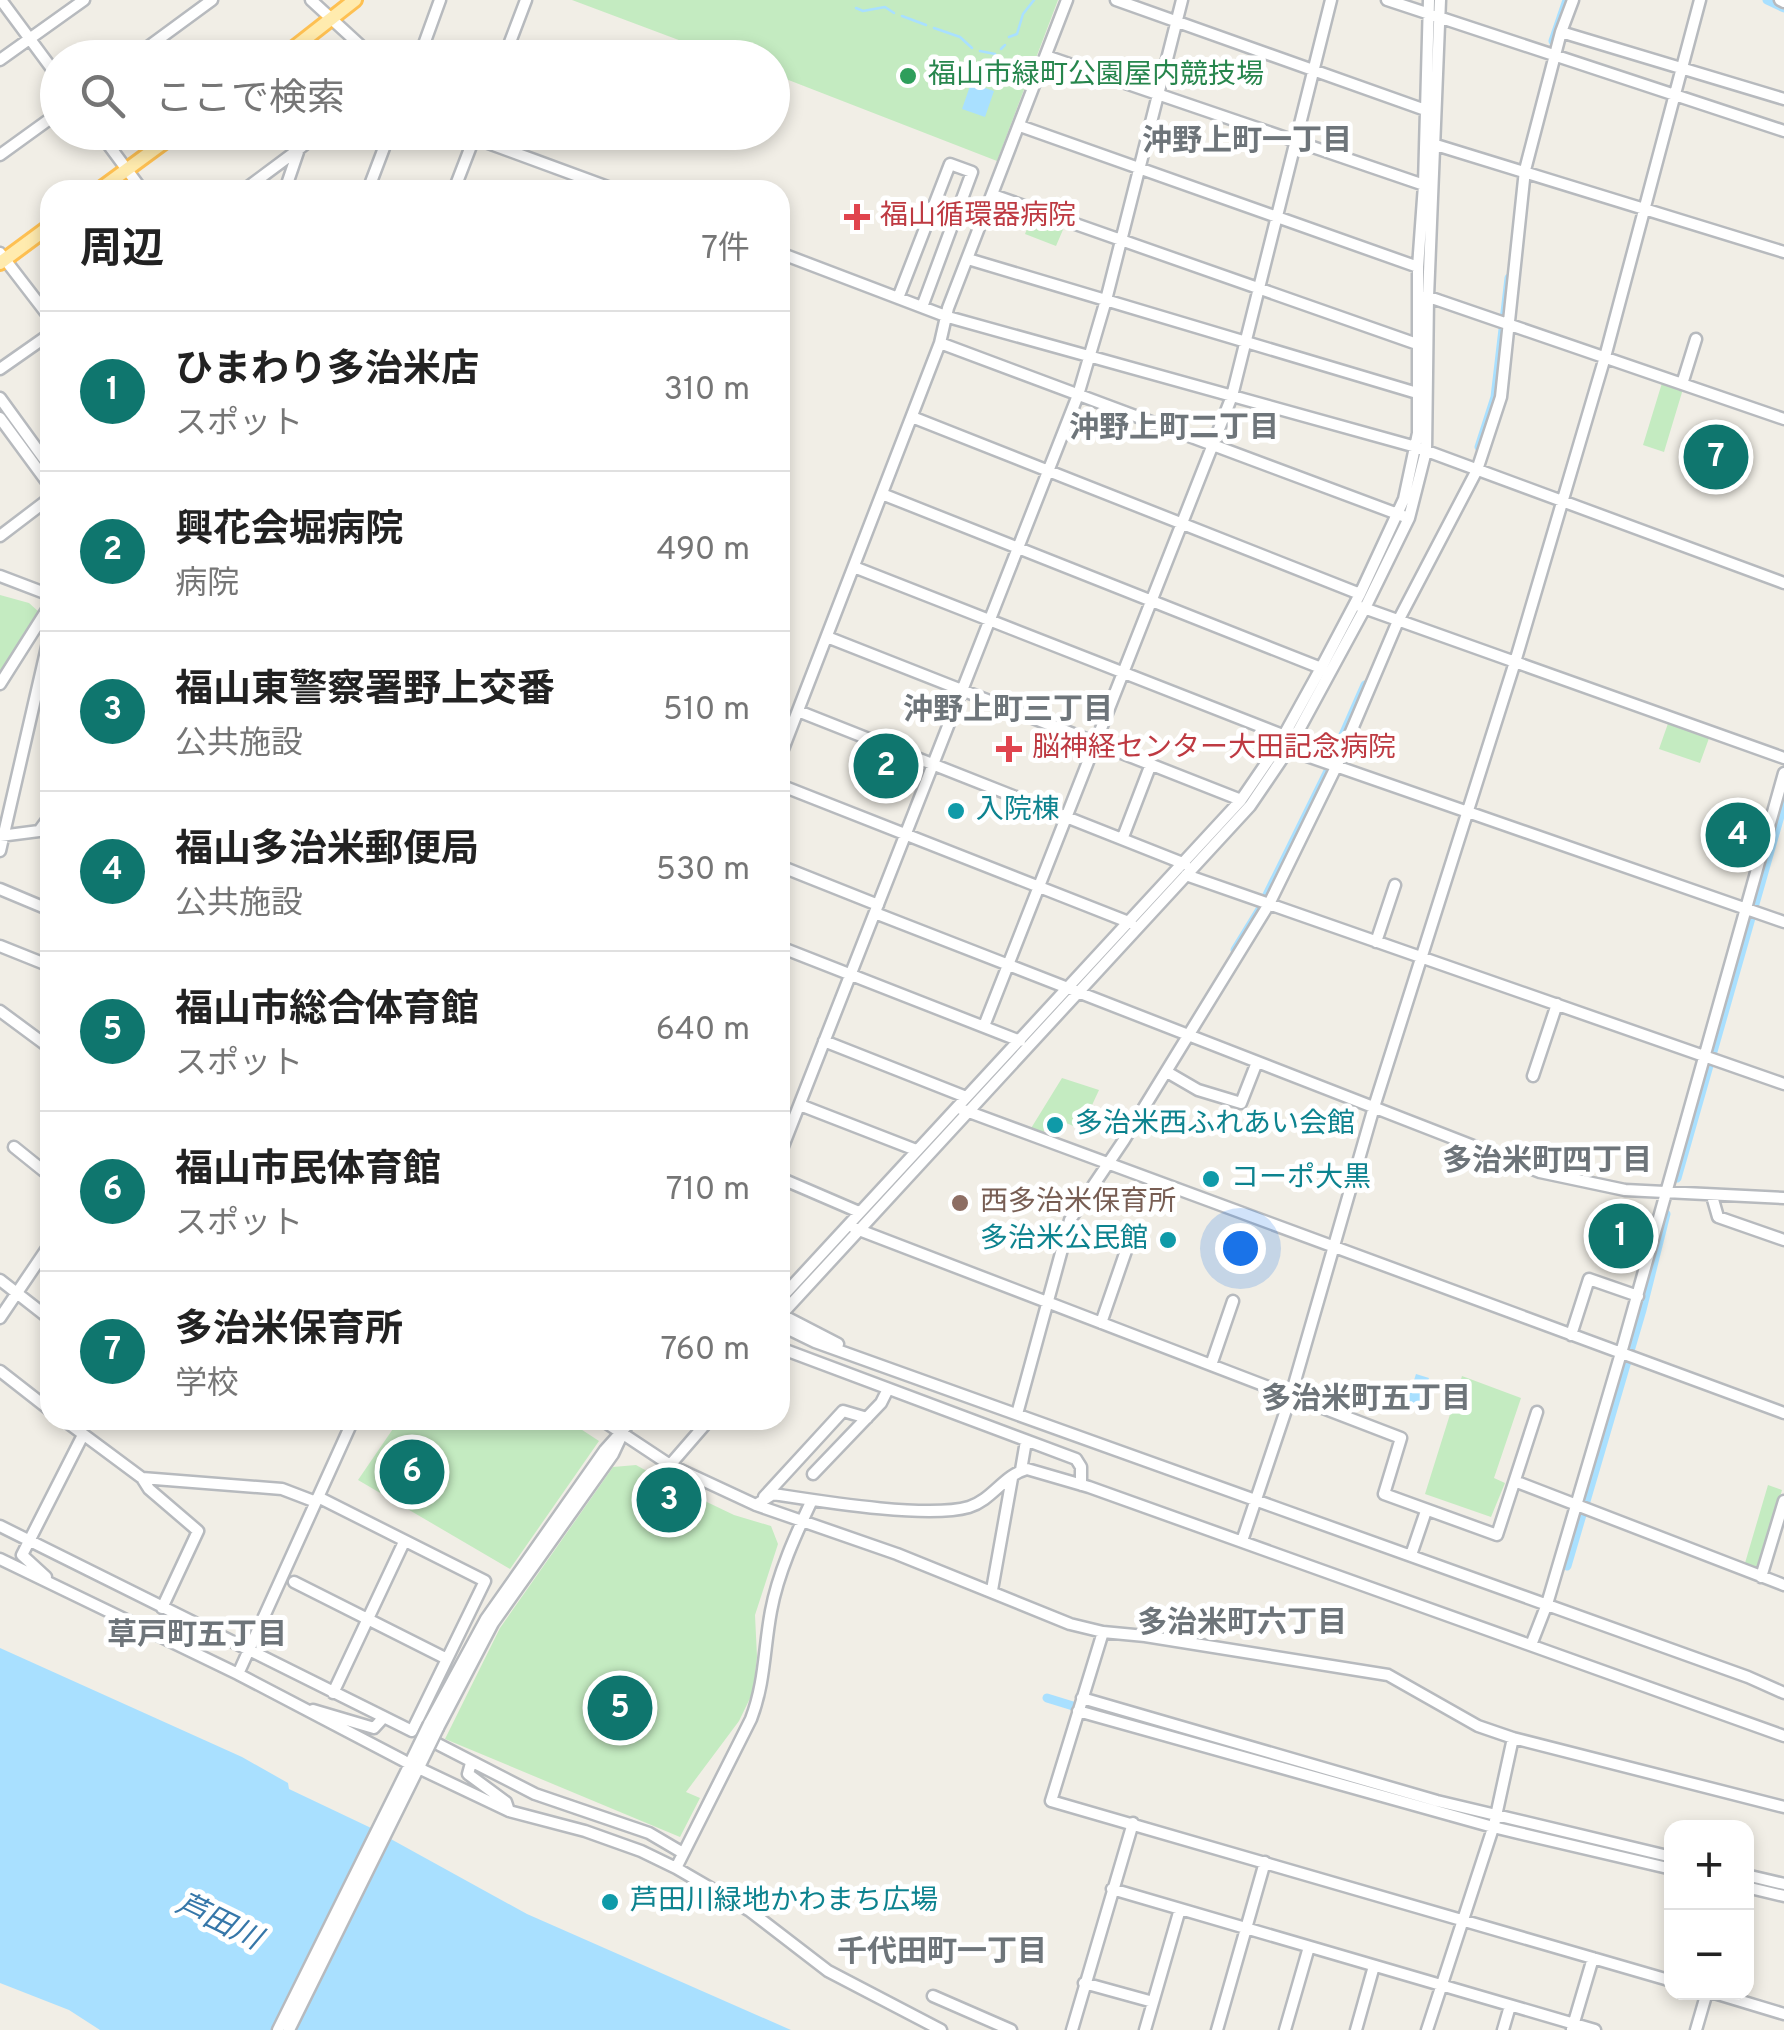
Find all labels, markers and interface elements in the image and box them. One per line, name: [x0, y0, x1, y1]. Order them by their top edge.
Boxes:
search box: [40, 40, 790, 150]
place label: 福山市緑町公園屋内競技場: [928, 58, 1264, 94]
marker: 福山市緑町公園屋内競技場: [897, 65, 919, 87]
icon: search: [75, 68, 130, 123]
text: ここで検索: [155, 76, 345, 125]
district label: 沖野上町一丁目: [1142, 124, 1352, 161]
place label: 福山循環器病院: [880, 199, 1076, 235]
marker: 福山循環器病院: [844, 204, 870, 230]
text: 周辺: [80, 225, 164, 278]
text: 7件: [701, 230, 750, 270]
text: ひまわり多治米店: [175, 347, 479, 396]
text: 1: [106, 371, 119, 411]
text: 310 m: [664, 371, 750, 411]
text: スポット: [175, 405, 303, 445]
district label: 沖野上町二丁目: [1069, 411, 1279, 448]
pin: 7: [1684, 420, 1748, 494]
text: 興花会堀病院: [175, 507, 403, 556]
text: 2: [103, 531, 122, 571]
text: 490 m: [657, 531, 750, 571]
text: 病院: [175, 565, 239, 605]
text: 福山東警察署野上交番: [175, 667, 555, 716]
text: 3: [103, 691, 122, 731]
text: 510 m: [663, 691, 750, 731]
district label: 沖野上町三丁目: [903, 693, 1113, 730]
text: 公共施設: [175, 725, 303, 765]
pin: 2: [854, 728, 918, 804]
place label: 脳神経センター大田記念病院: [1032, 731, 1396, 767]
marker: 脳神経センター大田記念病院: [996, 736, 1022, 762]
place label: 入院棟: [976, 793, 1060, 829]
pin: 4: [1706, 798, 1770, 872]
marker: 入院棟: [945, 800, 967, 822]
text: 福山多治米郵便局: [175, 827, 479, 876]
text: 4: [102, 851, 123, 891]
text: 530 m: [656, 851, 750, 891]
text: 公共施設: [175, 885, 303, 925]
text: 福山市総合体育館: [175, 987, 479, 1036]
text: 5: [103, 1011, 122, 1051]
text: 640 m: [656, 1011, 750, 1051]
text: スポット: [175, 1045, 303, 1085]
place label: 多治米西ふれあい会館: [1075, 1107, 1355, 1143]
marker: 多治米西ふれあい会館: [1044, 1114, 1066, 1136]
district label: 多治米町四丁目: [1442, 1144, 1652, 1181]
text: 福山市民体育館: [175, 1147, 441, 1196]
place label: コーポ大黒: [1231, 1161, 1371, 1197]
marker: コーポ大黒: [1200, 1168, 1222, 1190]
text: 6: [103, 1171, 122, 1211]
text: 710 m: [666, 1171, 750, 1211]
place label: 西多治米保育所: [980, 1185, 1176, 1221]
marker: 西多治米保育所: [949, 1192, 971, 1214]
pin: 1: [1588, 1198, 1654, 1274]
text: スポット: [175, 1205, 303, 1245]
place label: 多治米公民館: [980, 1222, 1148, 1258]
your location: [1215, 1223, 1266, 1274]
marker: 多治米公民館: [1157, 1229, 1179, 1251]
text: 多治米保育所: [175, 1307, 403, 1356]
text: 7: [104, 1331, 121, 1371]
text: 760 m: [661, 1331, 750, 1371]
text: 学校: [175, 1365, 239, 1405]
district label: 多治米町五丁目: [1261, 1382, 1471, 1419]
pin: 6: [380, 1434, 444, 1510]
pin: 3: [636, 1462, 702, 1538]
district label: 多治米町六丁目: [1137, 1606, 1347, 1643]
district label: 草戸町五丁目: [107, 1618, 287, 1655]
pin: 5: [588, 1670, 652, 1746]
map controls: [1664, 1820, 1754, 2000]
button: +: [1664, 1820, 1754, 1910]
place label: 芦田川緑地かわまち広場: [630, 1884, 938, 1920]
water label: 芦田川: [169, 1887, 269, 1961]
marker: 芦田川緑地かわまち広場: [599, 1891, 621, 1913]
button: −: [1664, 1910, 1754, 2000]
district label: 千代田町一丁目: [837, 1935, 1047, 1972]

